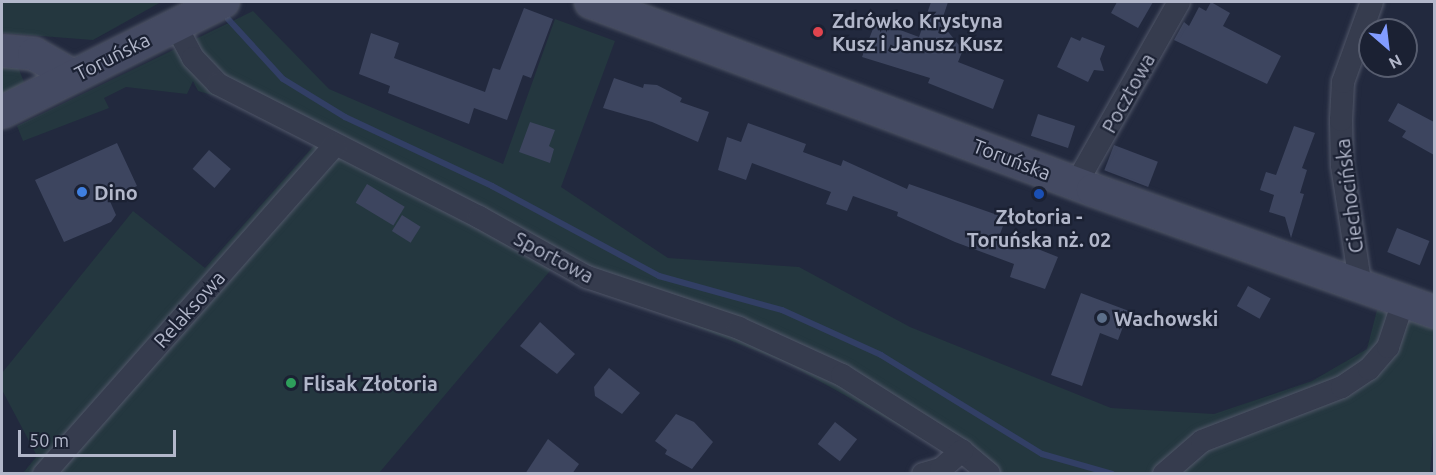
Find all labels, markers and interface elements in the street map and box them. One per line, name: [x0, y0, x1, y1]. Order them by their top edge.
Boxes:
place label: Zdrówko Krystyna Kusz i Janusz Kusz: [832, 8, 1003, 55]
north arrow: [1358, 18, 1418, 78]
marker: Zdrówko Krystyna Kusz i Janusz Kusz: [809, 23, 827, 41]
street label: Toruńska: [70, 27, 154, 85]
street label: Pocztowa: [1096, 49, 1160, 137]
text: N: [1386, 51, 1405, 73]
street label: Toruńska: [970, 133, 1054, 185]
street label: Ciechocińska: [1330, 137, 1368, 255]
place label: Dino: [94, 180, 138, 204]
marker: Dino: [75, 185, 89, 199]
marker: Złotoria - Toruńska nż. 02: [1032, 187, 1046, 201]
place label: Złotoria - Toruńska nż. 02: [967, 204, 1111, 251]
street label: Sportowa: [510, 226, 598, 288]
street label: Relaksowa: [148, 266, 230, 352]
place label: Wachowski: [1114, 306, 1218, 330]
marker: Wachowski: [1095, 311, 1109, 325]
place label: Flisak Złotoria: [303, 371, 438, 395]
marker: Flisak Złotoria: [284, 376, 298, 390]
scale bar: [21, 418, 178, 456]
text: 50 m: [29, 430, 69, 450]

